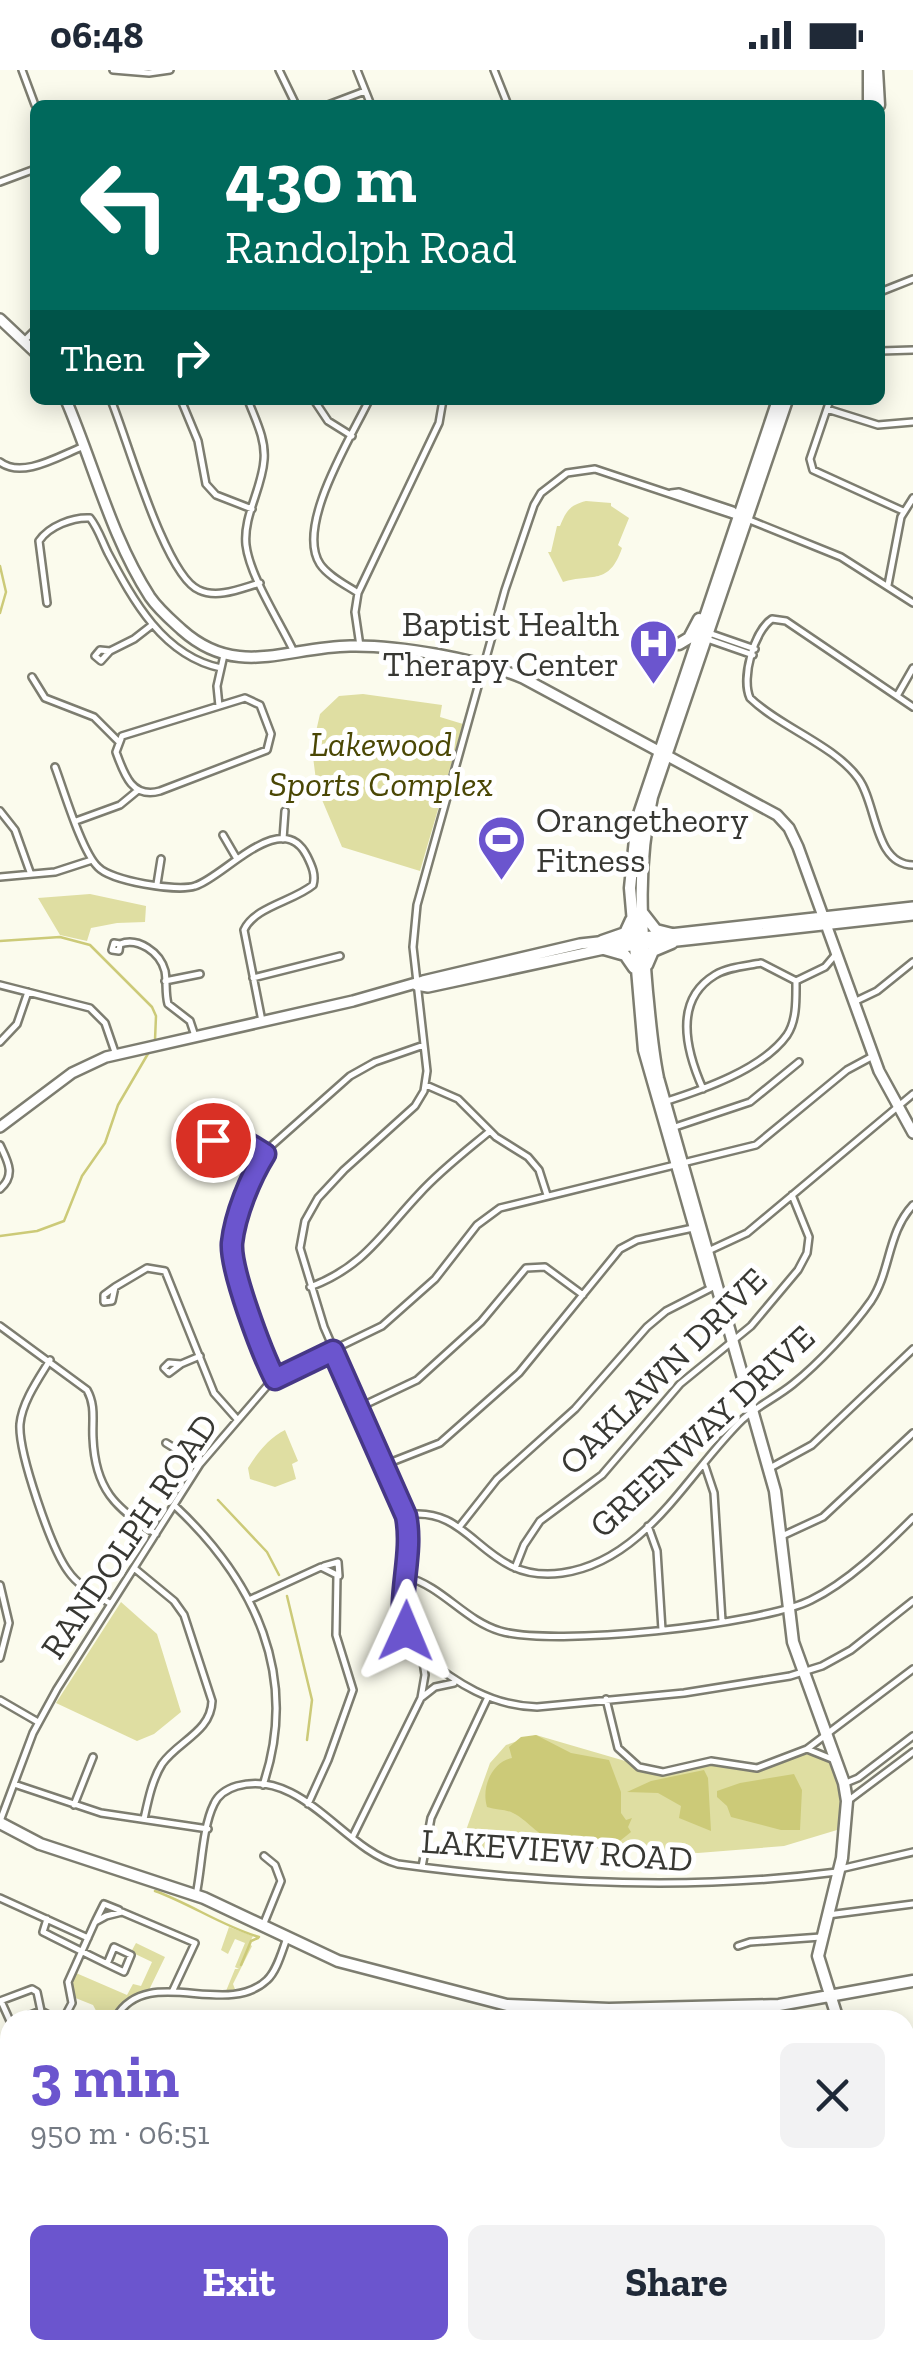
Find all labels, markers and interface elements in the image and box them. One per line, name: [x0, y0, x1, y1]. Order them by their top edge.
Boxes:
text: 06:48: [50, 12, 144, 58]
text: 430 m: [225, 136, 417, 220]
icon: left: [60, 140, 190, 270]
text: Randolph Road: [225, 221, 517, 275]
icon: right: [164, 330, 219, 385]
text: Then: [60, 335, 144, 381]
place label: Baptist Health Therapy Center: [383, 603, 619, 685]
hospital icon: Baptist Health Therapy Center: [628, 618, 680, 686]
park label: Lakewood Sports Complex: [269, 723, 493, 805]
place label: Orangetheory Fitness: [536, 799, 748, 881]
sports icon: Orangetheory Fitness: [475, 814, 527, 882]
pin: [171, 1098, 256, 1183]
icon: arrive: [186, 1113, 241, 1168]
street label: OAKLAWN DRIVE: [551, 1259, 775, 1483]
street label: GREENWAY DRIVE: [581, 1316, 823, 1546]
street label: RANDOLPH ROAD: [32, 1406, 226, 1666]
position arrow: [354, 1579, 458, 1683]
street label: LAKEVIEW ROAD: [420, 1820, 694, 1880]
text: 3 min: [30, 2040, 179, 2112]
button: close: [780, 2043, 885, 2148]
text: 950 m · 06:51: [30, 2114, 210, 2152]
button: Exit: [30, 2225, 448, 2340]
button: Share: [468, 2225, 885, 2340]

